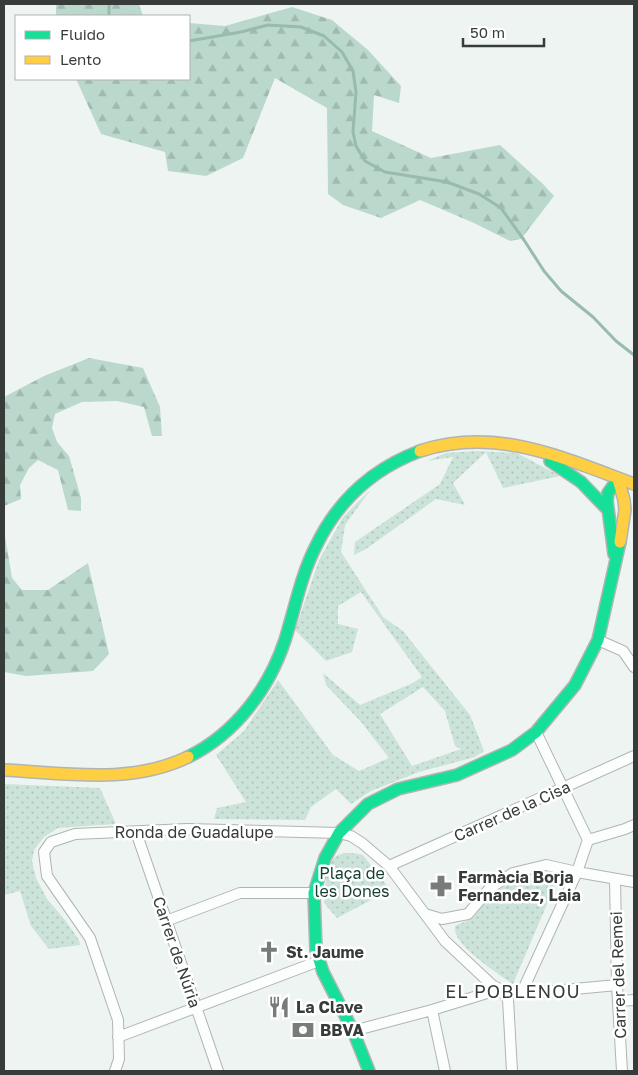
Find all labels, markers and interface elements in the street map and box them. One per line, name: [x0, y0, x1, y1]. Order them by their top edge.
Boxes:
legend: [15, 15, 190, 80]
scale bar: [463, 15, 544, 47]
text: 50 m: [470, 23, 505, 41]
text: Fluido: [60, 25, 105, 43]
text: Lento: [60, 50, 101, 68]
street label: Carrer de la Cisa: [451, 776, 573, 846]
street label: Ronda de Guadalupe: [115, 822, 273, 842]
park label: Plaça de les Dones: [314, 863, 390, 901]
place label: Farmàcia Borja Fernandez, Laia: [458, 867, 581, 905]
pharmacy icon: Farmàcia Borja Fernandez, Laia: [428, 873, 454, 899]
street label: Carrer de Núria: [149, 894, 205, 1010]
street label: Carrer del Remei: [606, 911, 630, 1039]
church icon: St. Jaume: [256, 939, 282, 965]
place label: St. Jaume: [286, 942, 364, 962]
district label: EL POBLENOU: [445, 980, 581, 1002]
restaurant icon: La Clave: [266, 994, 292, 1020]
place label: La Clave: [296, 997, 363, 1017]
bank icon: BBVA: [290, 1017, 316, 1043]
place label: BBVA: [320, 1020, 364, 1040]

